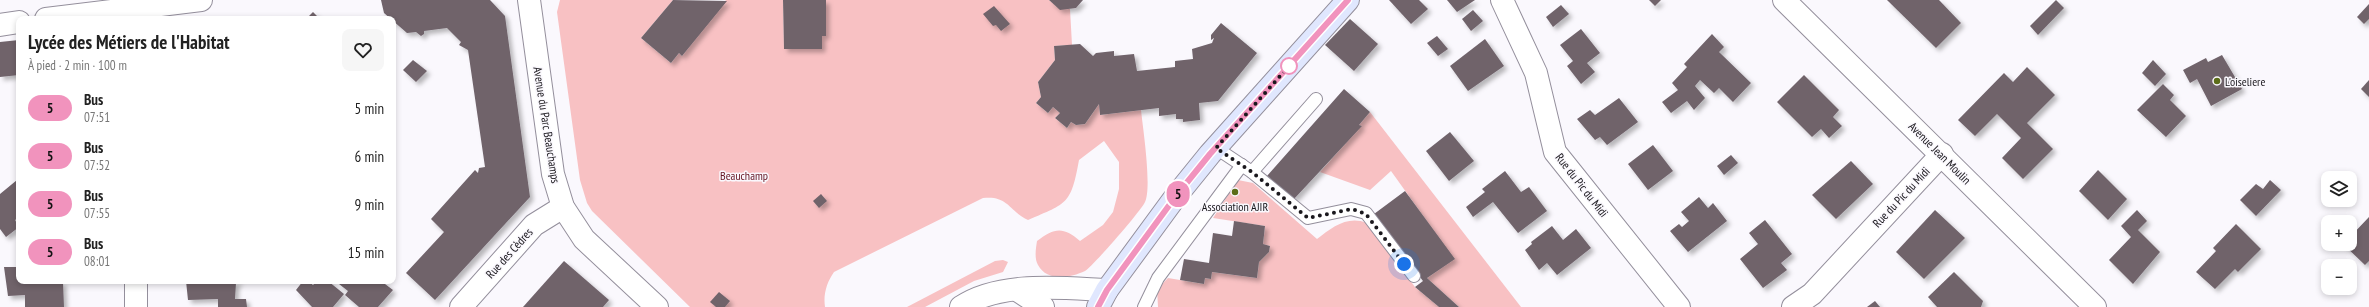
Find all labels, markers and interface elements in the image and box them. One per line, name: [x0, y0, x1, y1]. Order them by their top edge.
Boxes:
button: heart: [342, 29, 384, 71]
text: Lycée des Métiers de l'Habitat: [28, 30, 230, 54]
text: À pied · 2 min · 100 m: [28, 57, 127, 74]
unlabelled marker: [1280, 57, 1298, 75]
street label: Avenue du Parc Beauchamps: [530, 66, 564, 184]
place label: L'oiseliere: [2225, 74, 2265, 89]
marker: L'oiseliere: [2212, 76, 2222, 86]
text: Bus: [84, 90, 103, 109]
text: 5: [47, 99, 53, 117]
text: 5 min: [354, 99, 384, 118]
text: 07:51: [84, 109, 110, 126]
street label: Avenue Jean Moulin: [1906, 119, 1974, 187]
text: Bus: [84, 138, 103, 157]
text: 5: [47, 147, 53, 165]
text: 6 min: [354, 147, 384, 166]
street label: Rue du Pic du Midi: [1552, 150, 1612, 220]
text: 07:52: [84, 157, 110, 174]
street label: Rue du Pic du Midi: [1869, 164, 1933, 230]
park label: Beauchamp: [720, 168, 768, 183]
map controls: [2321, 171, 2357, 295]
button: layers: [2321, 171, 2357, 207]
line badge: 5: [1165, 181, 1191, 207]
text: 5: [1175, 185, 1181, 203]
text: Bus: [84, 186, 103, 205]
marker: Association AJIR: [1230, 187, 1240, 197]
text: 5: [47, 195, 53, 213]
text: 9 min: [354, 195, 384, 214]
place label: Association AJIR: [1202, 199, 1268, 214]
text: 07:55: [84, 205, 110, 222]
button: +: [2321, 215, 2357, 251]
street label: Rue des Cèdres: [482, 225, 536, 281]
text: Bus: [84, 234, 103, 253]
text: 5: [47, 243, 53, 261]
text: 15 min: [348, 243, 384, 262]
text: 08:01: [84, 253, 110, 270]
your location: [1394, 254, 1414, 274]
button: −: [2321, 259, 2357, 295]

